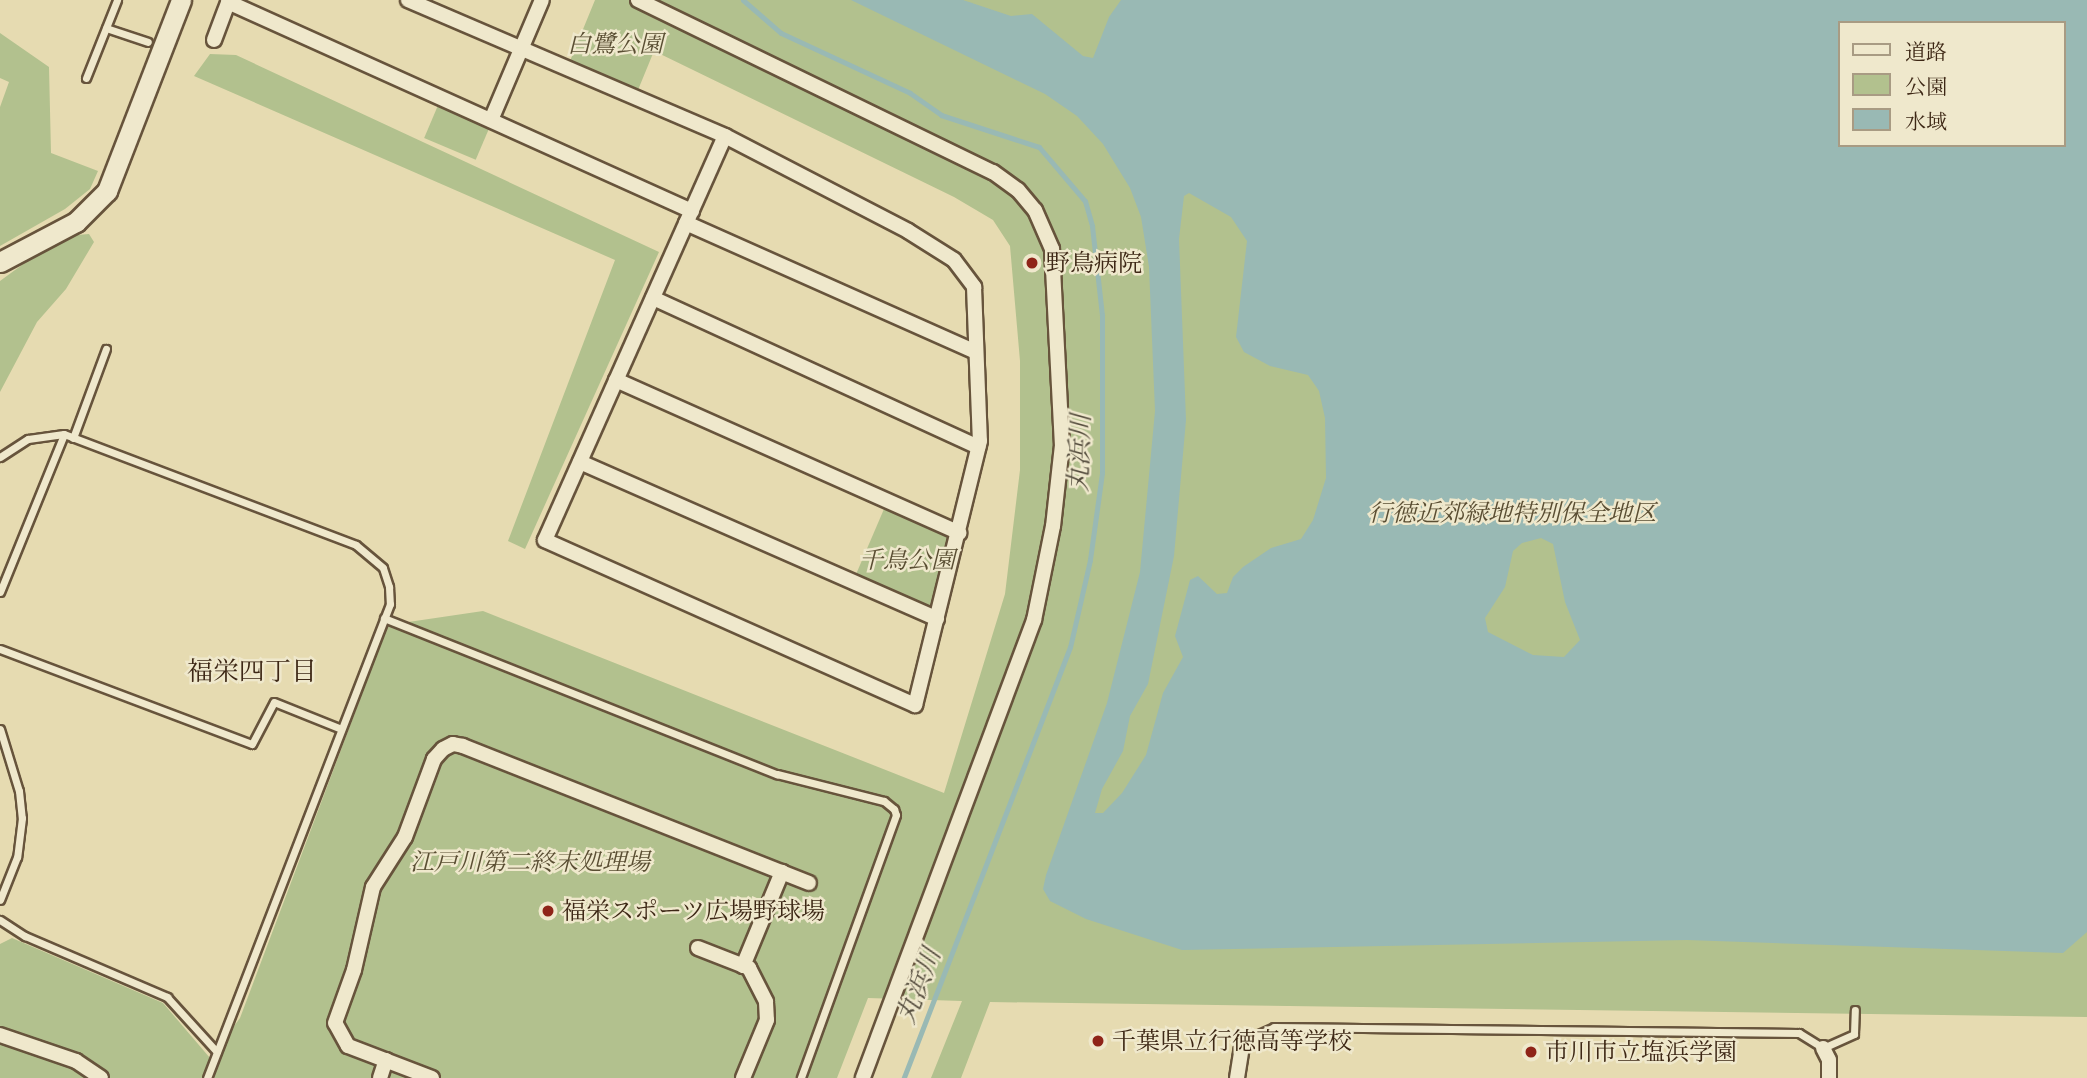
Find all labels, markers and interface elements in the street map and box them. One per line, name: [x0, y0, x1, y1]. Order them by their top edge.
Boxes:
legend: [1839, 21, 2066, 147]
park label: 白鷺公園: [567, 30, 663, 58]
text: 道路: [1905, 38, 1947, 65]
text: 公園: [1905, 73, 1947, 100]
text: 水域: [1905, 108, 1947, 135]
place label: 野鳥病院: [1046, 249, 1142, 277]
marker: 野鳥病院: [1024, 255, 1040, 271]
water label: 丸浜川: [1063, 413, 1097, 493]
park label: 行徳近郊緑地特別保全地区: [1368, 499, 1656, 527]
park label: 千鳥公園: [859, 546, 955, 574]
district label: 福栄四丁目: [187, 656, 317, 688]
park label: 江戸川第二終末処理場: [410, 848, 650, 876]
place label: 福栄スポーツ広場野球場: [562, 897, 826, 925]
marker: 福栄スポーツ広場野球場: [540, 903, 556, 919]
water label: 丸浜川: [890, 944, 948, 1028]
place label: 千葉県立行徳高等学校: [1112, 1027, 1352, 1055]
marker: 千葉県立行徳高等学校: [1090, 1033, 1106, 1049]
place label: 市川市立塩浜学園: [1545, 1038, 1737, 1066]
marker: 市川市立塩浜学園: [1523, 1044, 1539, 1060]

